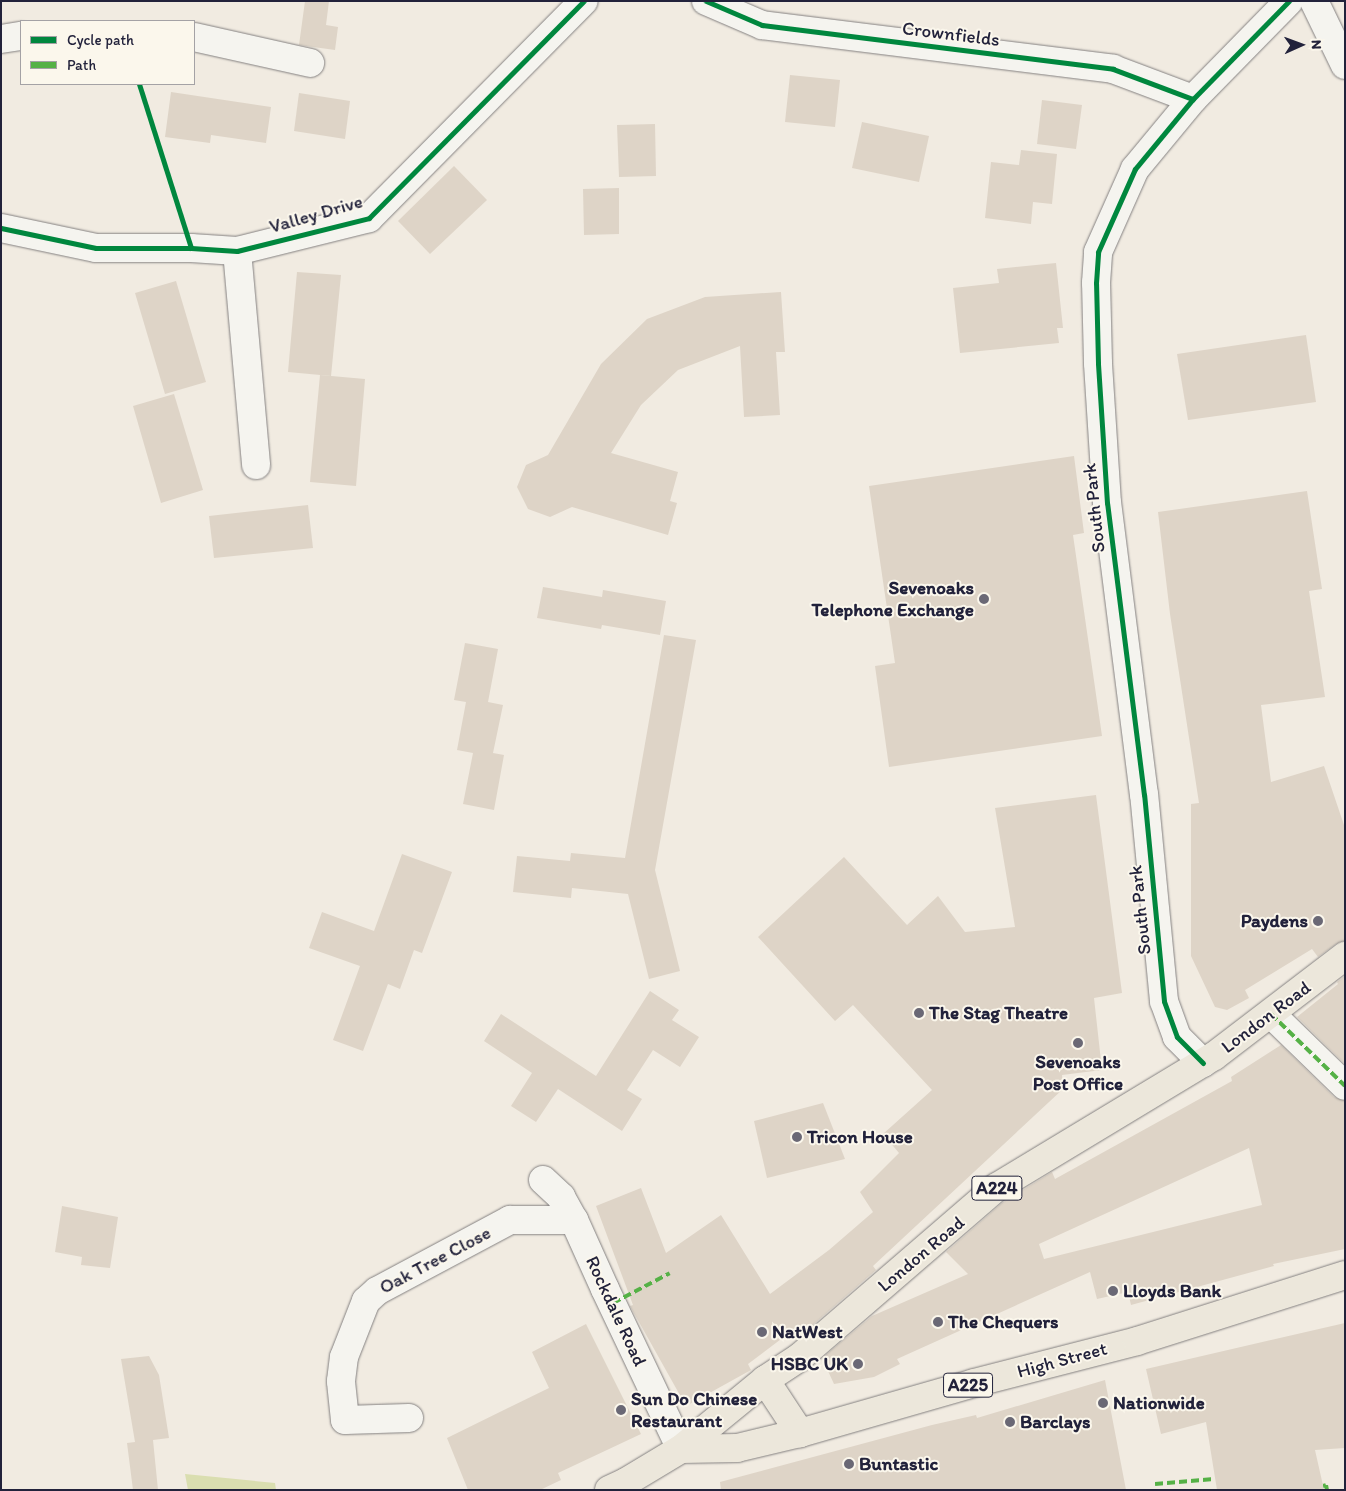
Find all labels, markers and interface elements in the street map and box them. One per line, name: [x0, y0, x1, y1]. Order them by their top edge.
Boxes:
street label: Crownfields: [901, 17, 1001, 51]
legend: [20, 20, 195, 85]
north arrow: [1276, 20, 1326, 70]
text: Cycle path: [67, 31, 134, 49]
text: N: [1308, 39, 1325, 49]
text: Path: [67, 56, 96, 74]
street label: Valley Drive: [267, 190, 365, 238]
street label: South Park: [1078, 462, 1110, 554]
place label: Sevenoaks Telephone Exchange: [811, 577, 974, 621]
marker: Sevenoaks Telephone Exchange: [978, 593, 990, 605]
street label: South Park: [1124, 864, 1156, 956]
place label: Paydens: [1241, 910, 1308, 932]
marker: Paydens: [1312, 915, 1324, 927]
street label: London Road: [1217, 976, 1315, 1058]
place label: The Stag Theatre: [929, 1002, 1068, 1024]
marker: The Stag Theatre: [913, 1007, 925, 1019]
marker: Sevenoaks Post Office: [1072, 1037, 1084, 1049]
place label: Sevenoaks Post Office: [1033, 1051, 1123, 1095]
place label: Tricon House: [807, 1126, 913, 1148]
marker: Tricon House: [791, 1131, 803, 1143]
road number: A224: [971, 1172, 1023, 1204]
street label: London Road: [873, 1211, 969, 1297]
street label: Oak Tree Close: [376, 1221, 494, 1299]
street label: Rockdale Road: [580, 1252, 652, 1370]
place label: Lloyds Bank: [1123, 1280, 1222, 1302]
marker: Lloyds Bank: [1107, 1285, 1119, 1297]
place label: The Chequers: [948, 1311, 1059, 1333]
marker: The Chequers: [932, 1316, 944, 1328]
place label: NatWest: [772, 1321, 843, 1343]
marker: NatWest: [756, 1326, 768, 1338]
street label: High Street: [1015, 1337, 1109, 1383]
place label: HSBC UK: [770, 1353, 848, 1375]
marker: HSBC UK: [852, 1358, 864, 1370]
road number: A225: [943, 1370, 993, 1400]
place label: Sun Do Chinese Restaurant: [631, 1388, 758, 1432]
place label: Nationwide: [1113, 1392, 1205, 1414]
marker: Nationwide: [1097, 1397, 1109, 1409]
marker: Sun Do Chinese Restaurant: [615, 1404, 627, 1416]
place label: Barclays: [1020, 1411, 1090, 1433]
marker: Barclays: [1004, 1416, 1016, 1428]
place label: Buntastic: [859, 1453, 938, 1475]
marker: Buntastic: [843, 1458, 855, 1470]

